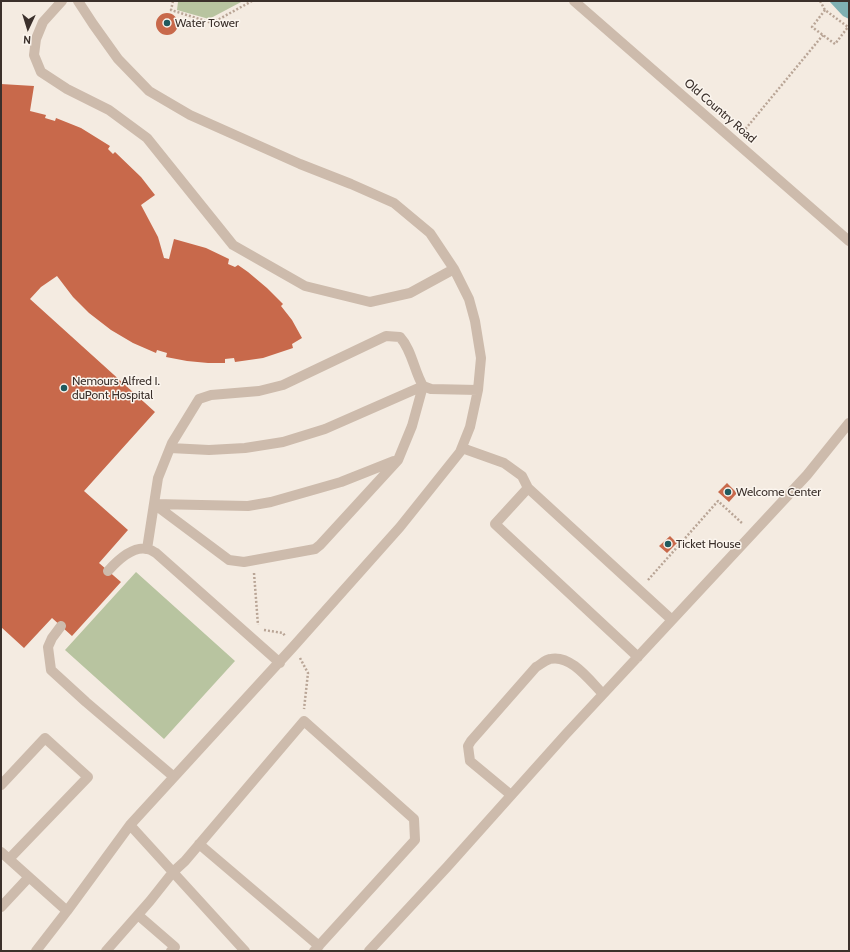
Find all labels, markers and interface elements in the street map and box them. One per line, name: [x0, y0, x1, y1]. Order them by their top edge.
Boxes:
north arrow: [8, 8, 48, 48]
place label: Water Tower: [175, 16, 239, 30]
marker: Water Tower: [162, 18, 172, 28]
text: N: [23, 33, 32, 47]
street label: Old Country Road: [681, 76, 759, 146]
place label: Nemours Alfred I. duPont Hospital: [72, 374, 160, 402]
marker: Nemours Alfred I. duPont Hospital: [59, 383, 69, 393]
place label: Welcome Center: [736, 485, 821, 499]
marker: Welcome Center: [723, 487, 733, 497]
place label: Ticket House: [676, 537, 741, 551]
marker: Ticket House: [663, 539, 673, 549]

